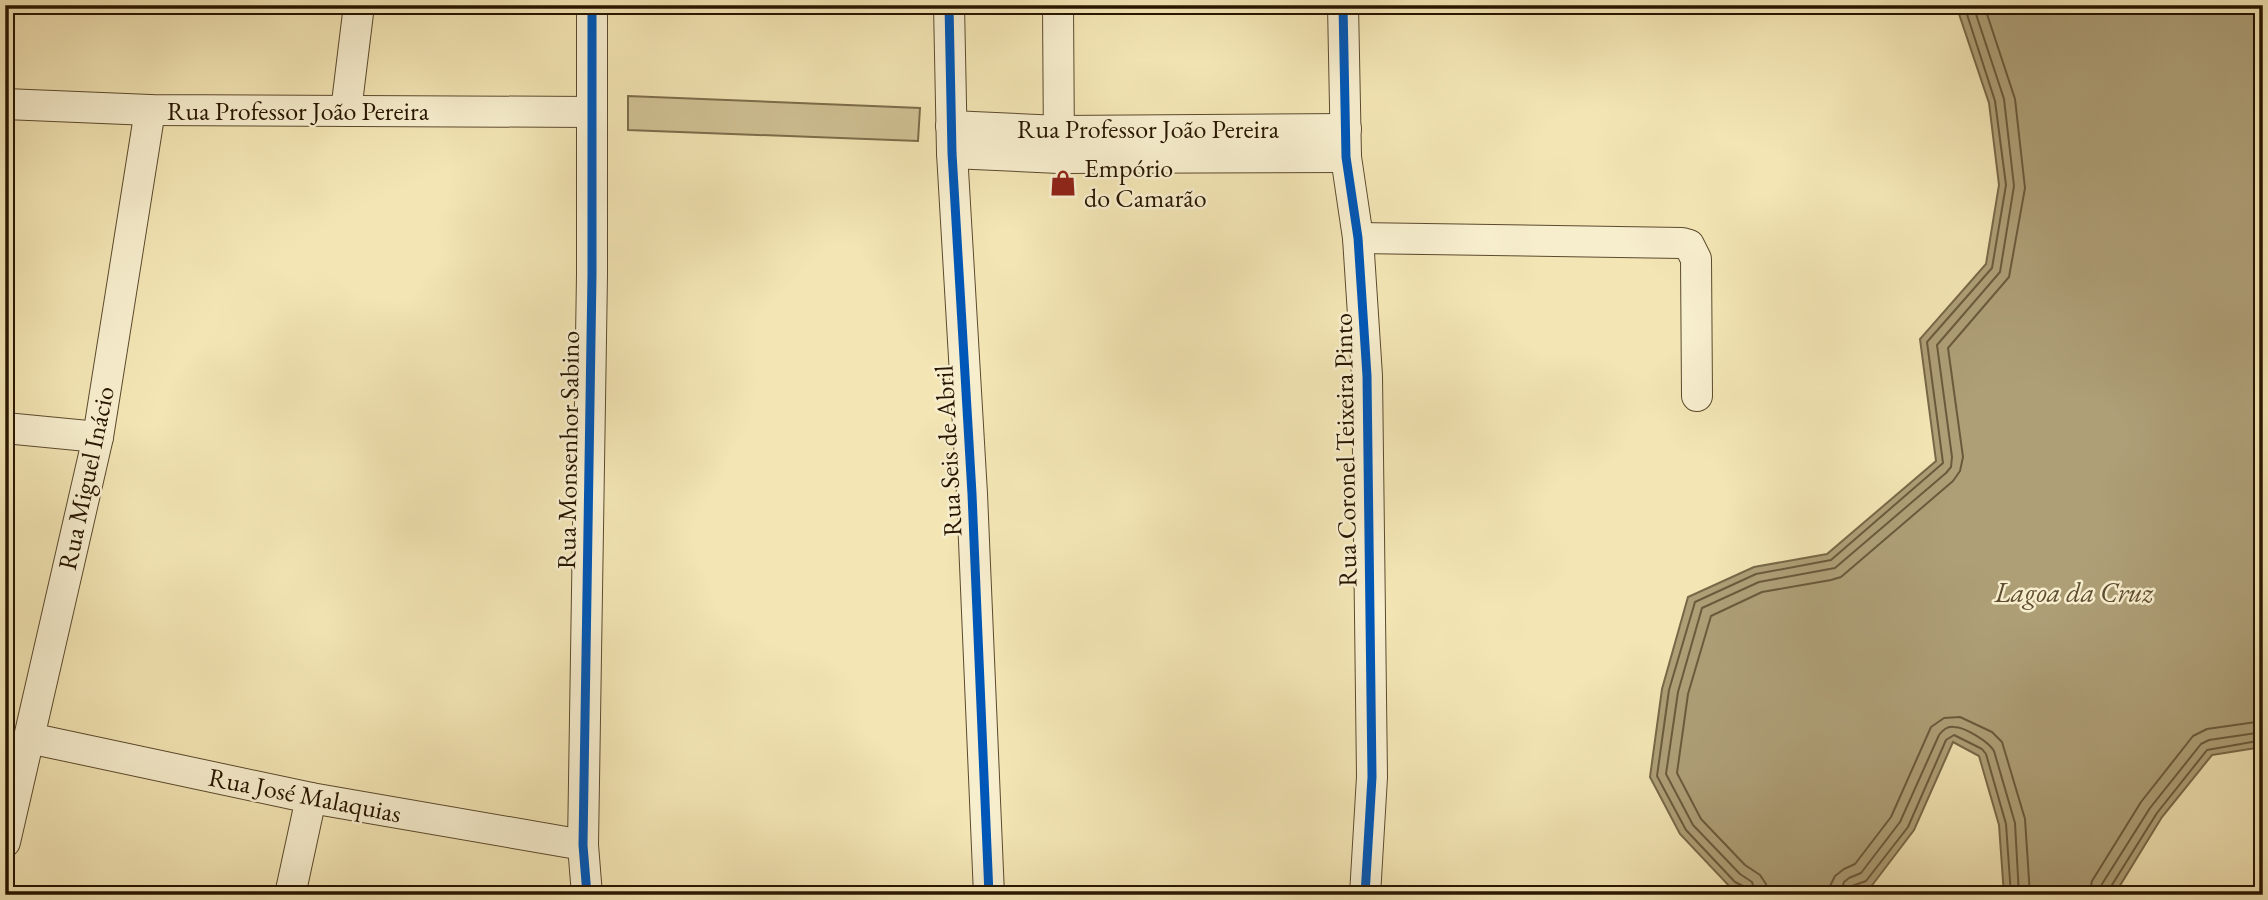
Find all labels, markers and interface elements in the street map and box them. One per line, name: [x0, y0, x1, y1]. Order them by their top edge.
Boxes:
street label: Rua Professor João Pereira: [167, 94, 430, 128]
street label: Rua Professor João Pereira: [1017, 112, 1280, 146]
place label: Empório do Camarão: [1084, 151, 1207, 215]
shop icon: Empório do Camarão: [1048, 168, 1078, 198]
street label: Rua Coronel Teixeira Pinto: [1326, 313, 1364, 587]
street label: Rua Monsenhor Sabino: [549, 330, 587, 570]
street label: Rua Seis de Abril: [927, 365, 969, 537]
street label: Rua Miguel Inácio: [50, 383, 122, 573]
water label: Lagoa da Cruz: [1994, 574, 2154, 610]
street label: Rua José Malaquias: [206, 760, 404, 830]

